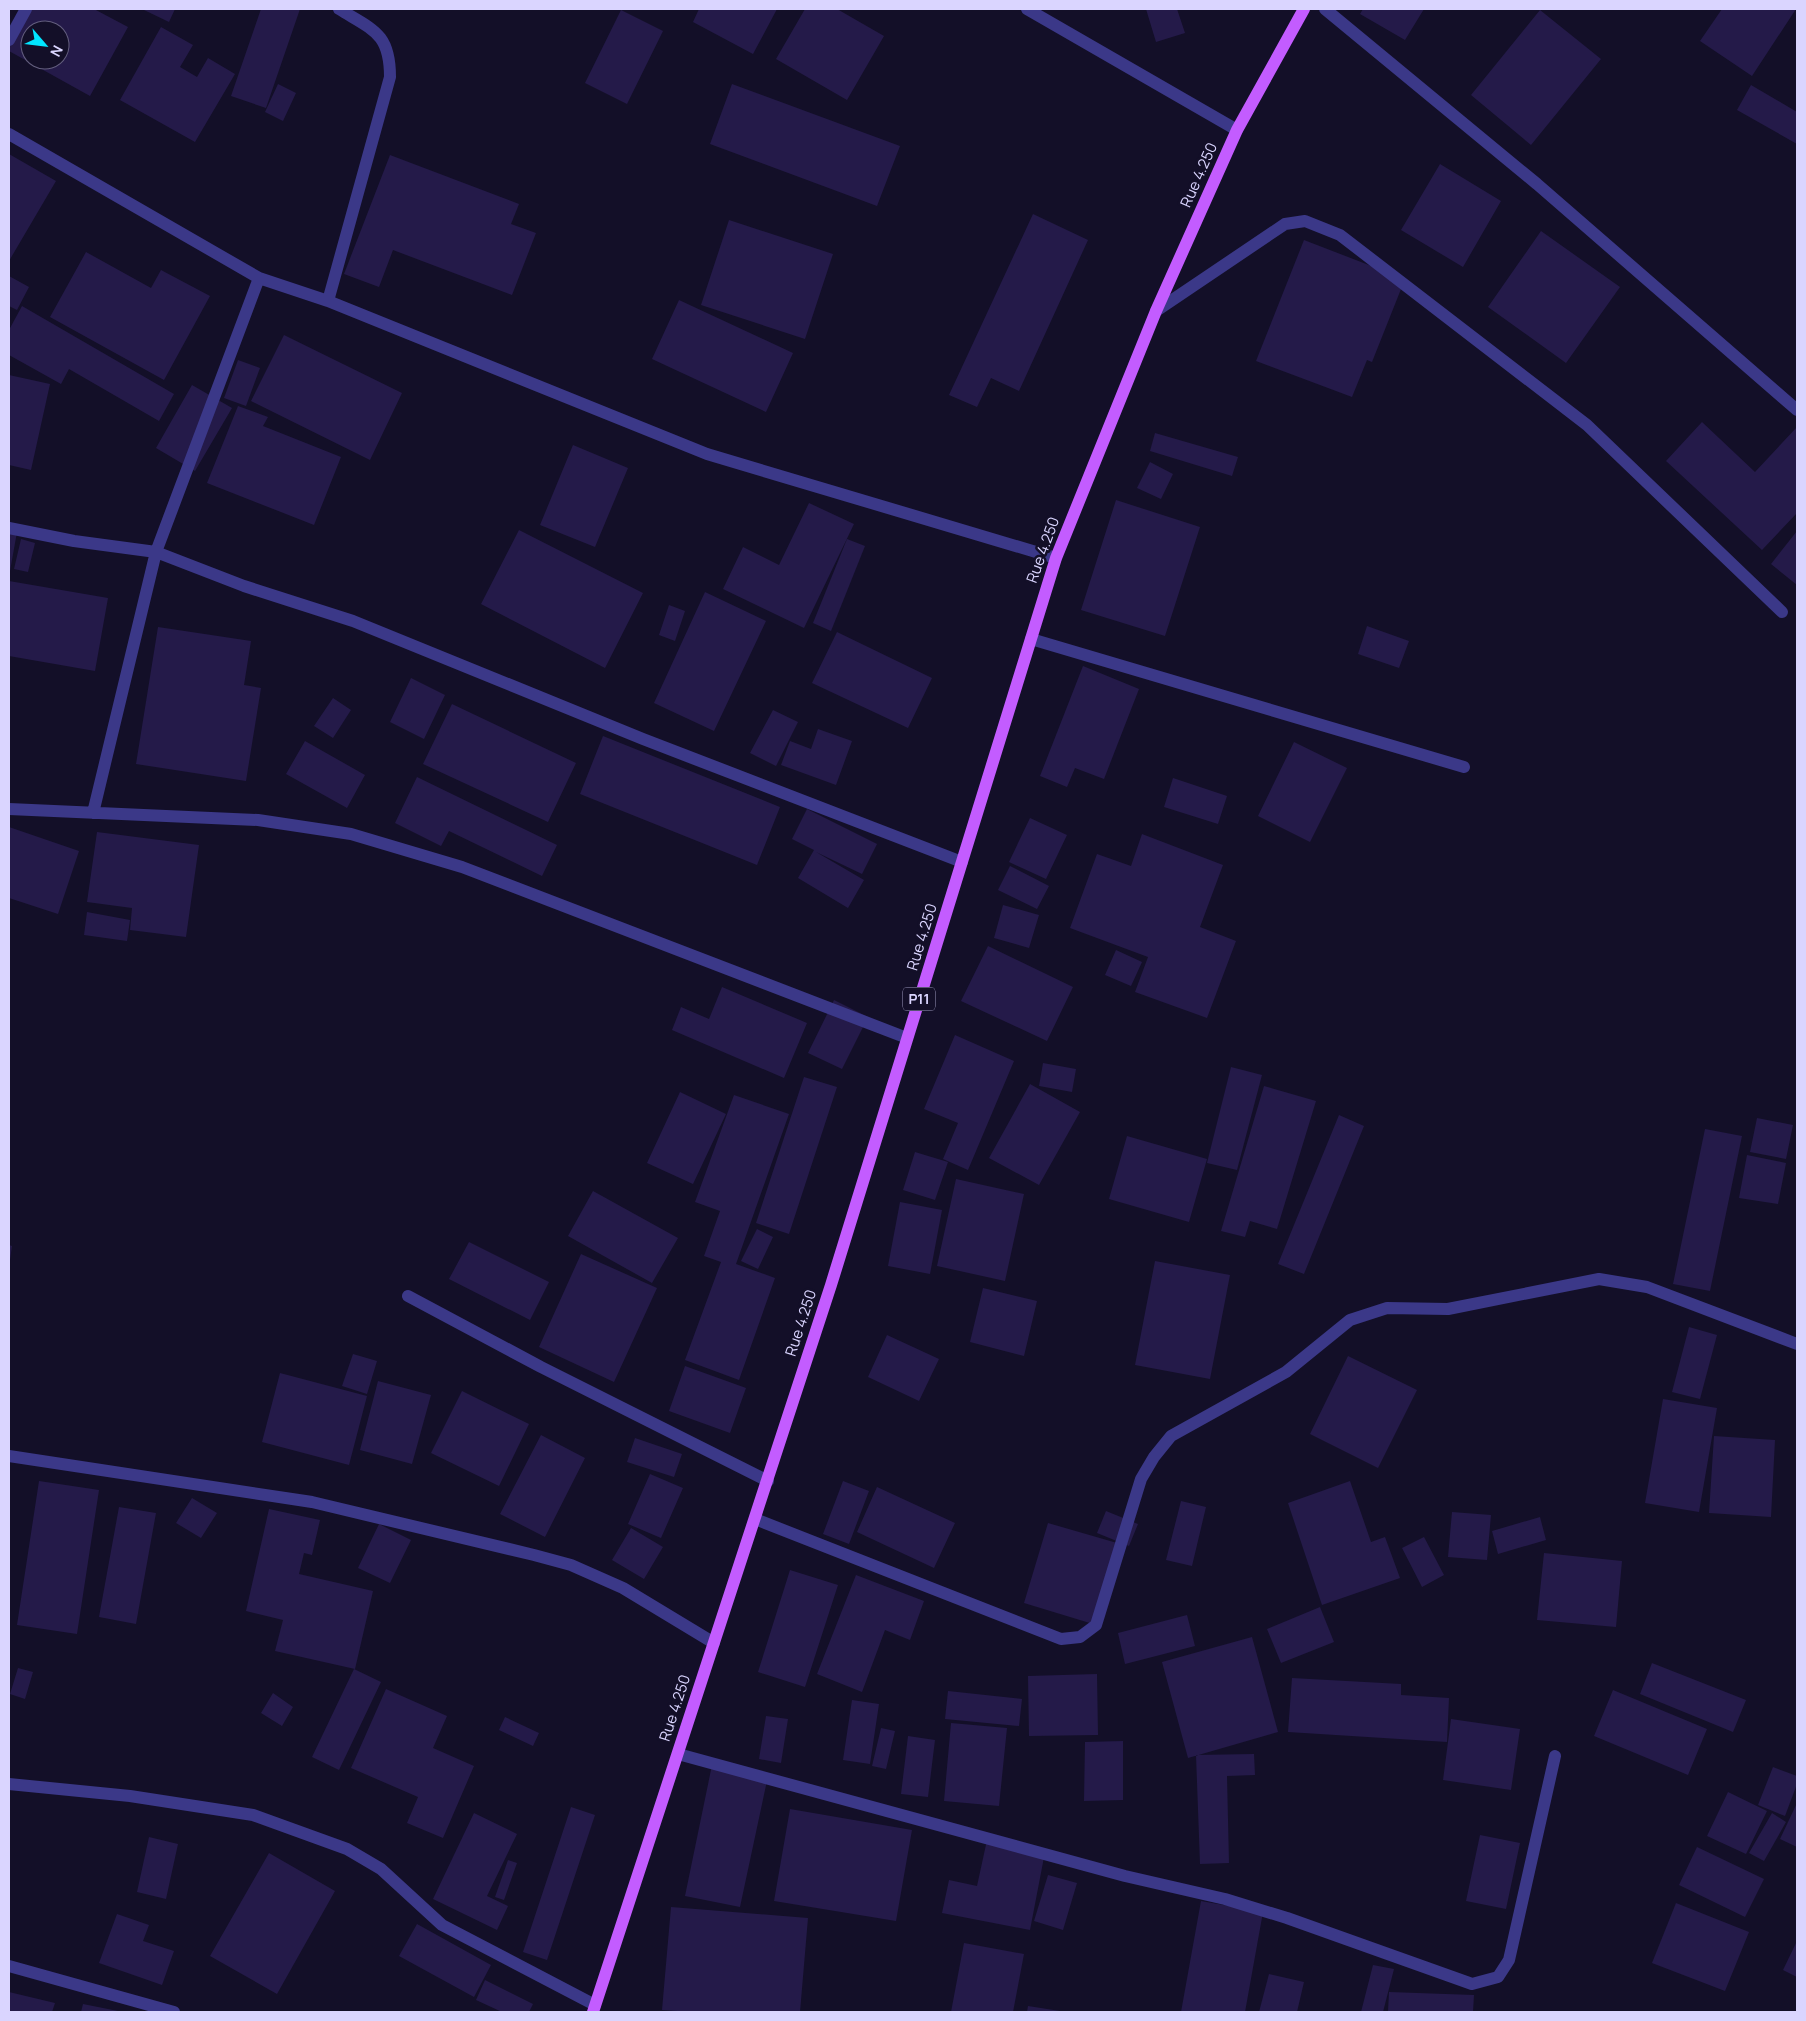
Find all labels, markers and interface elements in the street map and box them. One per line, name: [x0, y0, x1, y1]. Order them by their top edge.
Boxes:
north arrow: [20, 20, 70, 70]
text: N: [46, 42, 68, 60]
street label: Rue 4.250: [1175, 139, 1222, 211]
street label: Rue 4.250: [1021, 514, 1064, 586]
street label: Rue 4.250: [901, 901, 942, 973]
road number: P11: [903, 988, 935, 1011]
street label: Rue 4.250: [780, 1287, 821, 1359]
street label: Rue 4.250: [654, 1672, 695, 1744]

